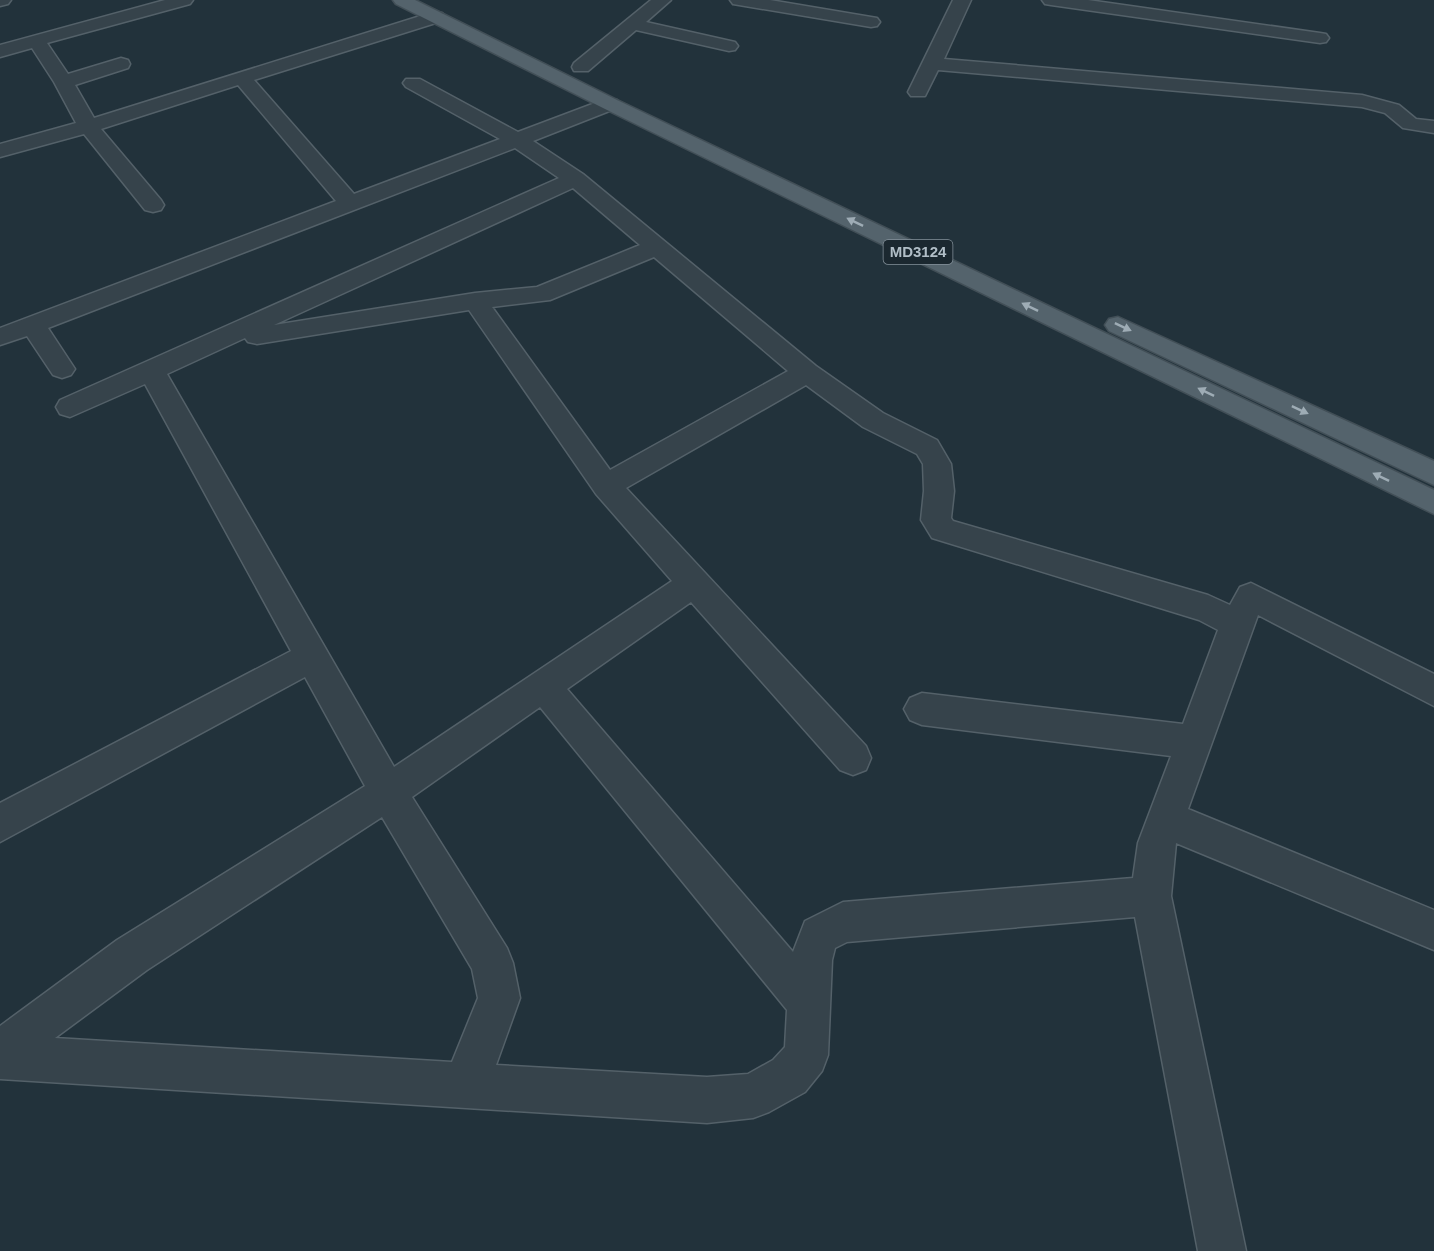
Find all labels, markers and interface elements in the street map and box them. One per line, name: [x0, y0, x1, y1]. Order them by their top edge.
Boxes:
one-way arrow: [846, 218, 863, 227]
road number: MD3124: [884, 240, 952, 264]
one-way arrow: [1022, 303, 1039, 312]
one-way arrow: [1115, 323, 1132, 332]
one-way arrow: [1197, 388, 1214, 397]
one-way arrow: [1291, 406, 1308, 415]
one-way arrow: [1373, 473, 1390, 482]

